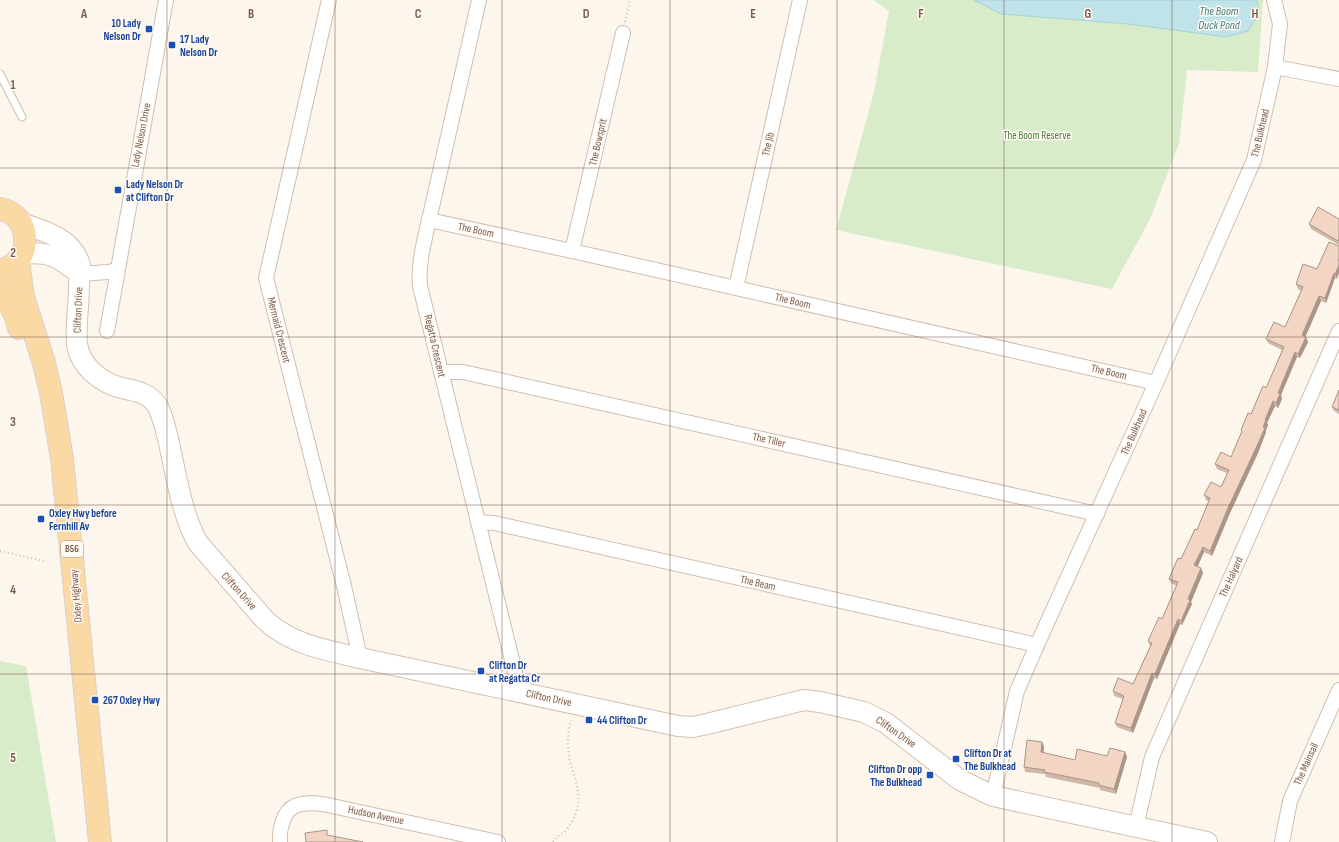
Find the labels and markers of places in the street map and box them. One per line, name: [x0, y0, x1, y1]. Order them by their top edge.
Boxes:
place label: 10 Lady Nelson Dr: [103, 17, 142, 43]
marker: 10 Lady Nelson Dr: [144, 24, 154, 34]
place label: 17 Lady Nelson Dr: [180, 33, 218, 59]
marker: 17 Lady Nelson Dr: [167, 40, 177, 50]
place label: Lady Nelson Dr at Clifton Dr: [126, 178, 184, 204]
marker: Lady Nelson Dr at Clifton Dr: [113, 185, 123, 195]
place label: Oxley Hwy before Fernhill Av: [49, 507, 117, 533]
marker: Oxley Hwy before Fernhill Av: [36, 514, 46, 524]
place label: Clifton Dr at Regatta Cr: [489, 659, 541, 685]
marker: Clifton Dr at Regatta Cr: [476, 666, 486, 676]
place label: 267 Oxley Hwy: [103, 694, 161, 707]
marker: 267 Oxley Hwy: [90, 695, 100, 705]
place label: 44 Clifton Dr: [597, 714, 647, 727]
marker: 44 Clifton Dr: [584, 715, 594, 725]
place label: Clifton Dr at The Bulkhead: [964, 747, 1016, 773]
marker: Clifton Dr at The Bulkhead: [951, 754, 961, 764]
place label: Clifton Dr opp The Bulkhead: [868, 763, 922, 789]
marker: Clifton Dr opp The Bulkhead: [925, 770, 935, 780]

